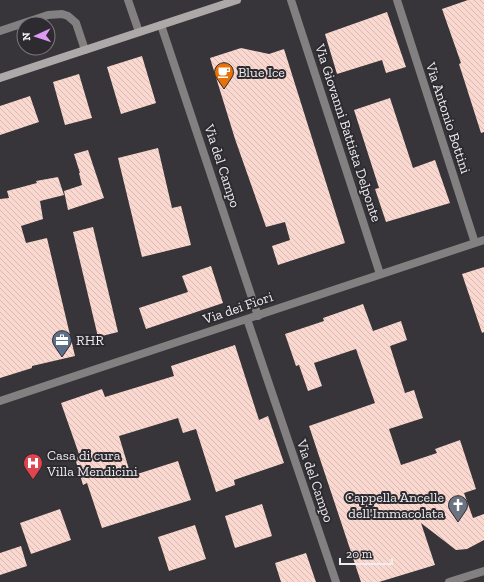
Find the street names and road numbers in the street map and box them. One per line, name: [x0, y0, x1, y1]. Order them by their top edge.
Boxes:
street label: Via Giovanni Battista Delponte: [311, 41, 385, 224]
street label: Via Antonio Bottini: [422, 59, 474, 176]
street label: Via del Campo: [200, 121, 243, 210]
street label: Via dei Fiori: [200, 288, 275, 328]
street label: Via del Campo: [293, 436, 337, 525]

